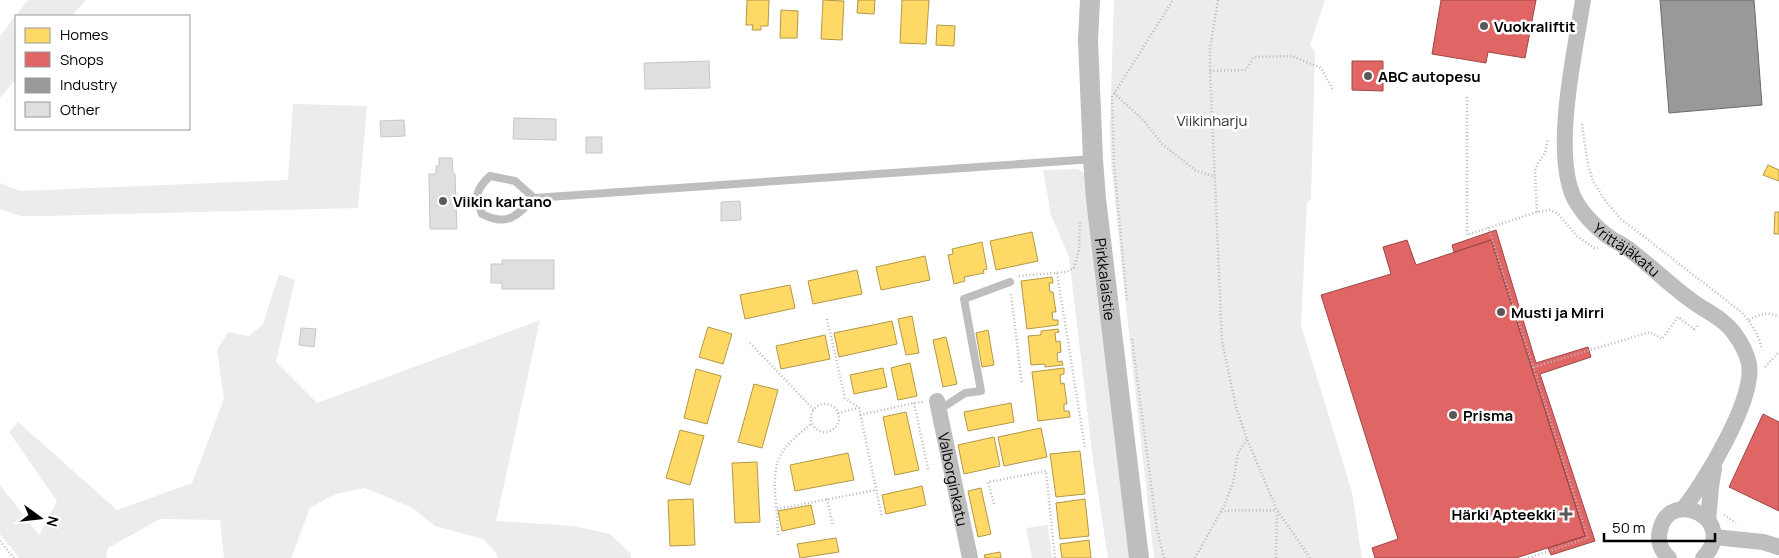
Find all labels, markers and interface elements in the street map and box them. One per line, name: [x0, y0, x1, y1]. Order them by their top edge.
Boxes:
legend: [15, 15, 190, 130]
place label: Vuokraliftit: [1494, 16, 1576, 37]
marker: Vuokraliftit: [1478, 20, 1490, 32]
text: Homes: [60, 24, 109, 45]
text: Shops: [60, 49, 104, 70]
place label: ABC autopesu: [1378, 66, 1481, 87]
marker: ABC autopesu: [1362, 70, 1374, 82]
text: Industry: [60, 74, 117, 95]
text: Other: [60, 99, 101, 120]
park label: Viikinharju: [1177, 110, 1247, 131]
place label: Viikin kartano: [453, 191, 552, 212]
marker: Viikin kartano: [437, 195, 449, 207]
street label: Yrittäjäkatu: [1588, 218, 1665, 281]
street label: Pirkkalaistie: [1090, 237, 1121, 322]
place label: Musti ja Mirri: [1511, 302, 1604, 323]
marker: Musti ja Mirri: [1495, 306, 1507, 318]
place label: Prisma: [1463, 405, 1513, 426]
marker: Prisma: [1447, 409, 1459, 421]
street label: Valborginkatu: [933, 431, 974, 528]
north arrow: [15, 493, 65, 543]
place label: Härki Apteekki: [1451, 504, 1556, 525]
marker: Härki Apteekki: [1560, 508, 1572, 520]
scale bar: [1604, 510, 1715, 542]
text: N: [43, 514, 64, 529]
text: 50 m: [1612, 517, 1646, 538]

